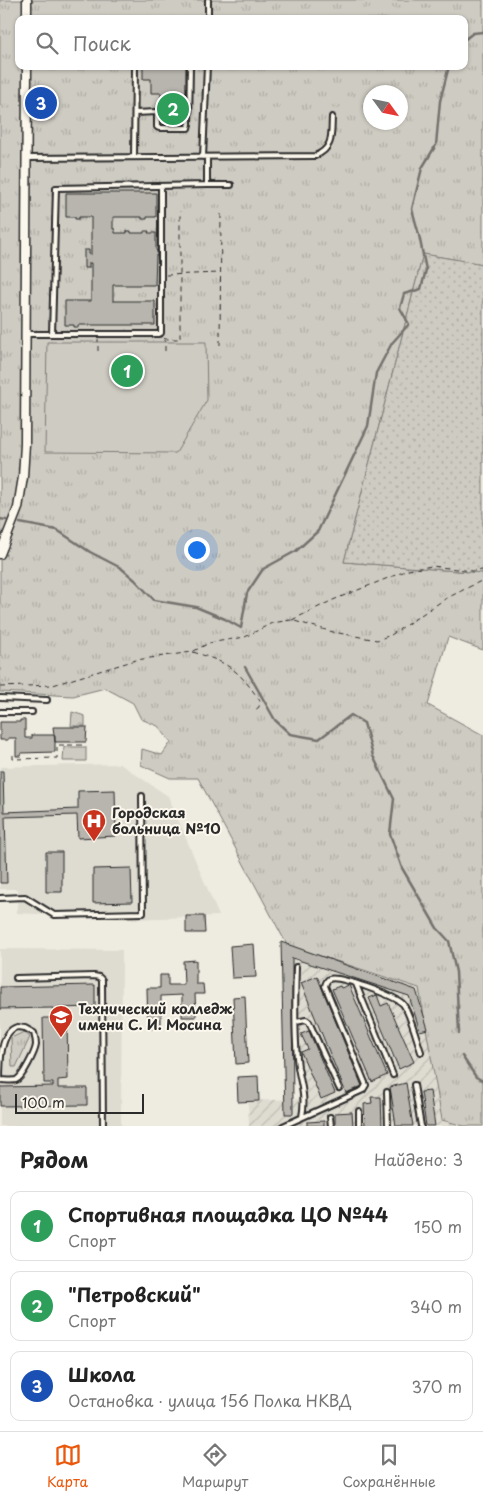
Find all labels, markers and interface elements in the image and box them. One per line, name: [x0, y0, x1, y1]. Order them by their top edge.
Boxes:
search box: [15, 15, 468, 70]
icon: search: [33, 29, 61, 57]
text: Поиск: [73, 29, 131, 57]
pin: 3: [25, 84, 57, 122]
north arrow: [363, 85, 408, 130]
pin: 2: [157, 90, 189, 128]
pin: 1: [111, 352, 143, 390]
your location: [184, 537, 210, 563]
place label: Городская больница №10: [112, 802, 221, 839]
hospital icon: Городская больница №10: [81, 808, 107, 842]
place label: Технический колледж имени С. И. Мосина: [78, 998, 232, 1035]
school or university icon: Технический колледж имени С. И. Мосина: [48, 1004, 74, 1038]
scale bar: [15, 1091, 144, 1114]
text: 100 m: [22, 1092, 65, 1113]
text: Рядом: [20, 1143, 88, 1175]
text: Найдено: 3: [374, 1147, 463, 1171]
text: Спортивная площадка ЦО №44: [68, 1200, 388, 1228]
text: 1: [33, 1214, 41, 1238]
text: 150 m: [414, 1214, 462, 1238]
text: Спорт: [68, 1228, 116, 1252]
text: "Петровский": [68, 1280, 201, 1308]
text: 2: [31, 1294, 43, 1318]
text: 340 m: [410, 1294, 462, 1318]
text: Спорт: [68, 1308, 116, 1332]
text: Школа: [68, 1360, 136, 1388]
text: 3: [32, 1374, 42, 1398]
text: 370 m: [412, 1374, 462, 1398]
text: Остановка · улица 156 Полка НКВД: [68, 1388, 352, 1412]
tab: Карта: [47, 1441, 88, 1492]
tab: Маршрут: [182, 1441, 248, 1492]
tab: Сохранённые: [342, 1441, 436, 1492]

